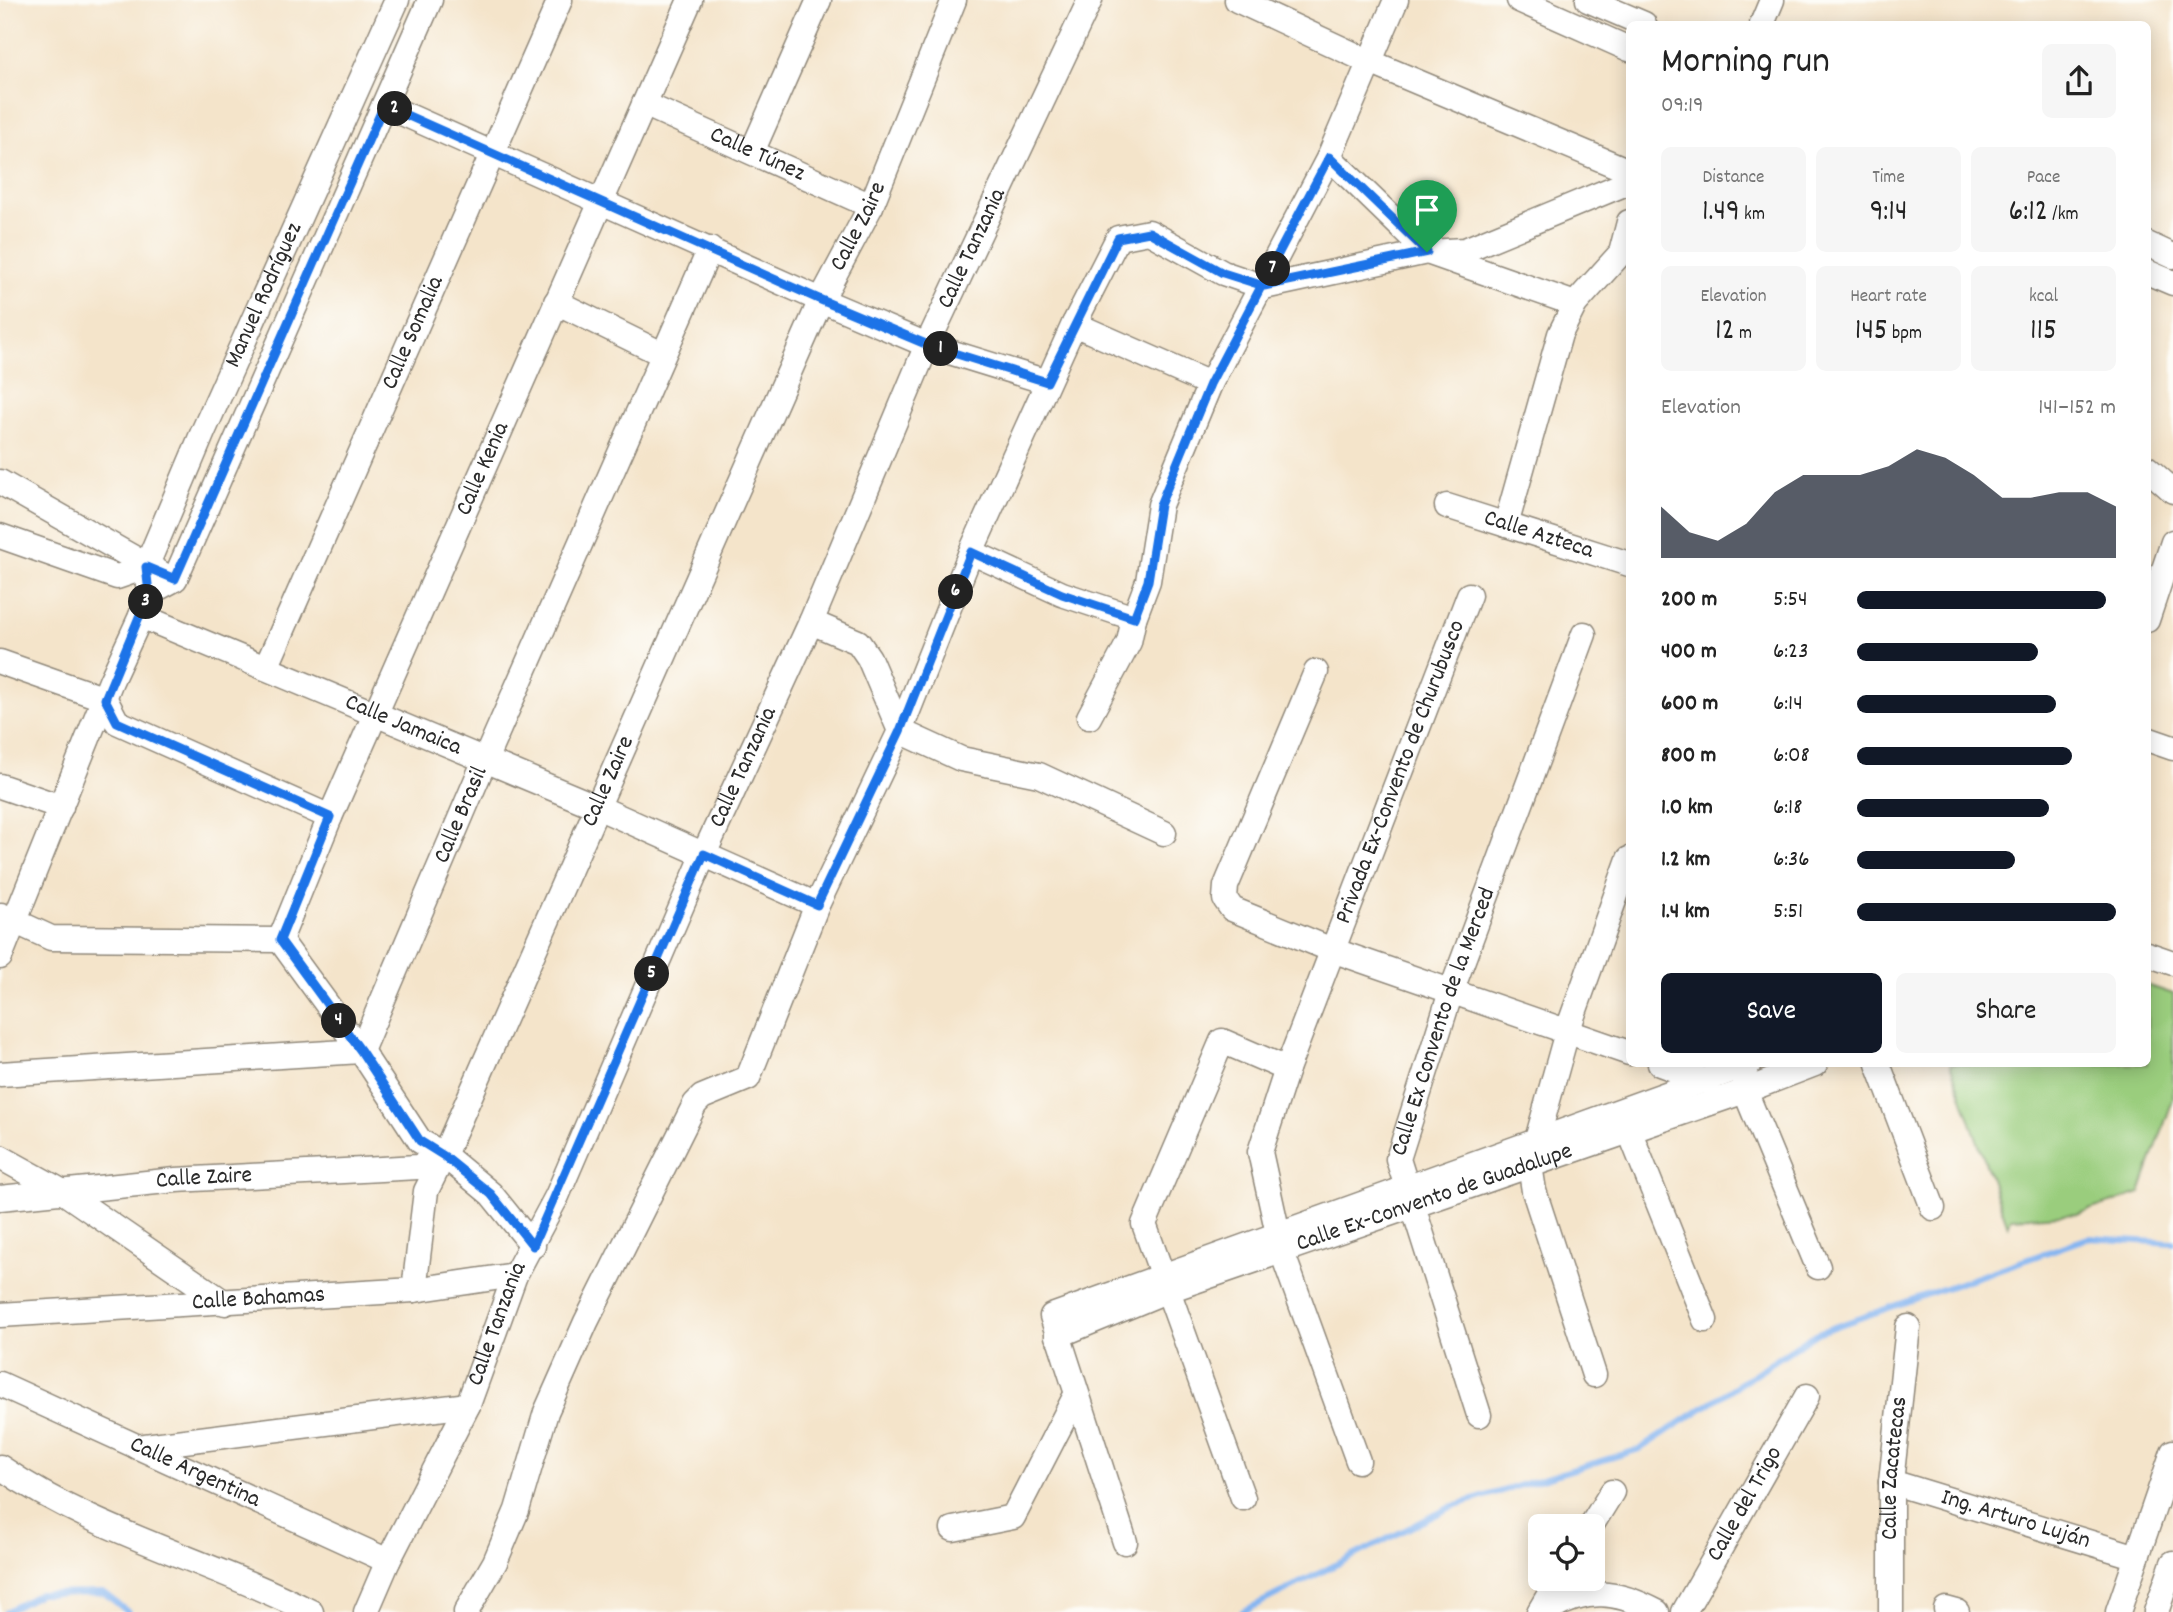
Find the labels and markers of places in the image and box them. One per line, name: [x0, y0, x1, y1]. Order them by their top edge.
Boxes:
pin: 2: [378, 92, 412, 126]
pin: [1397, 180, 1457, 252]
pin: 7: [1256, 252, 1290, 286]
pin: 1: [923, 332, 958, 366]
pin: 6: [939, 574, 974, 610]
pin: 3: [128, 584, 164, 620]
pin: 5: [634, 956, 670, 992]
pin: 4: [322, 1004, 356, 1038]

